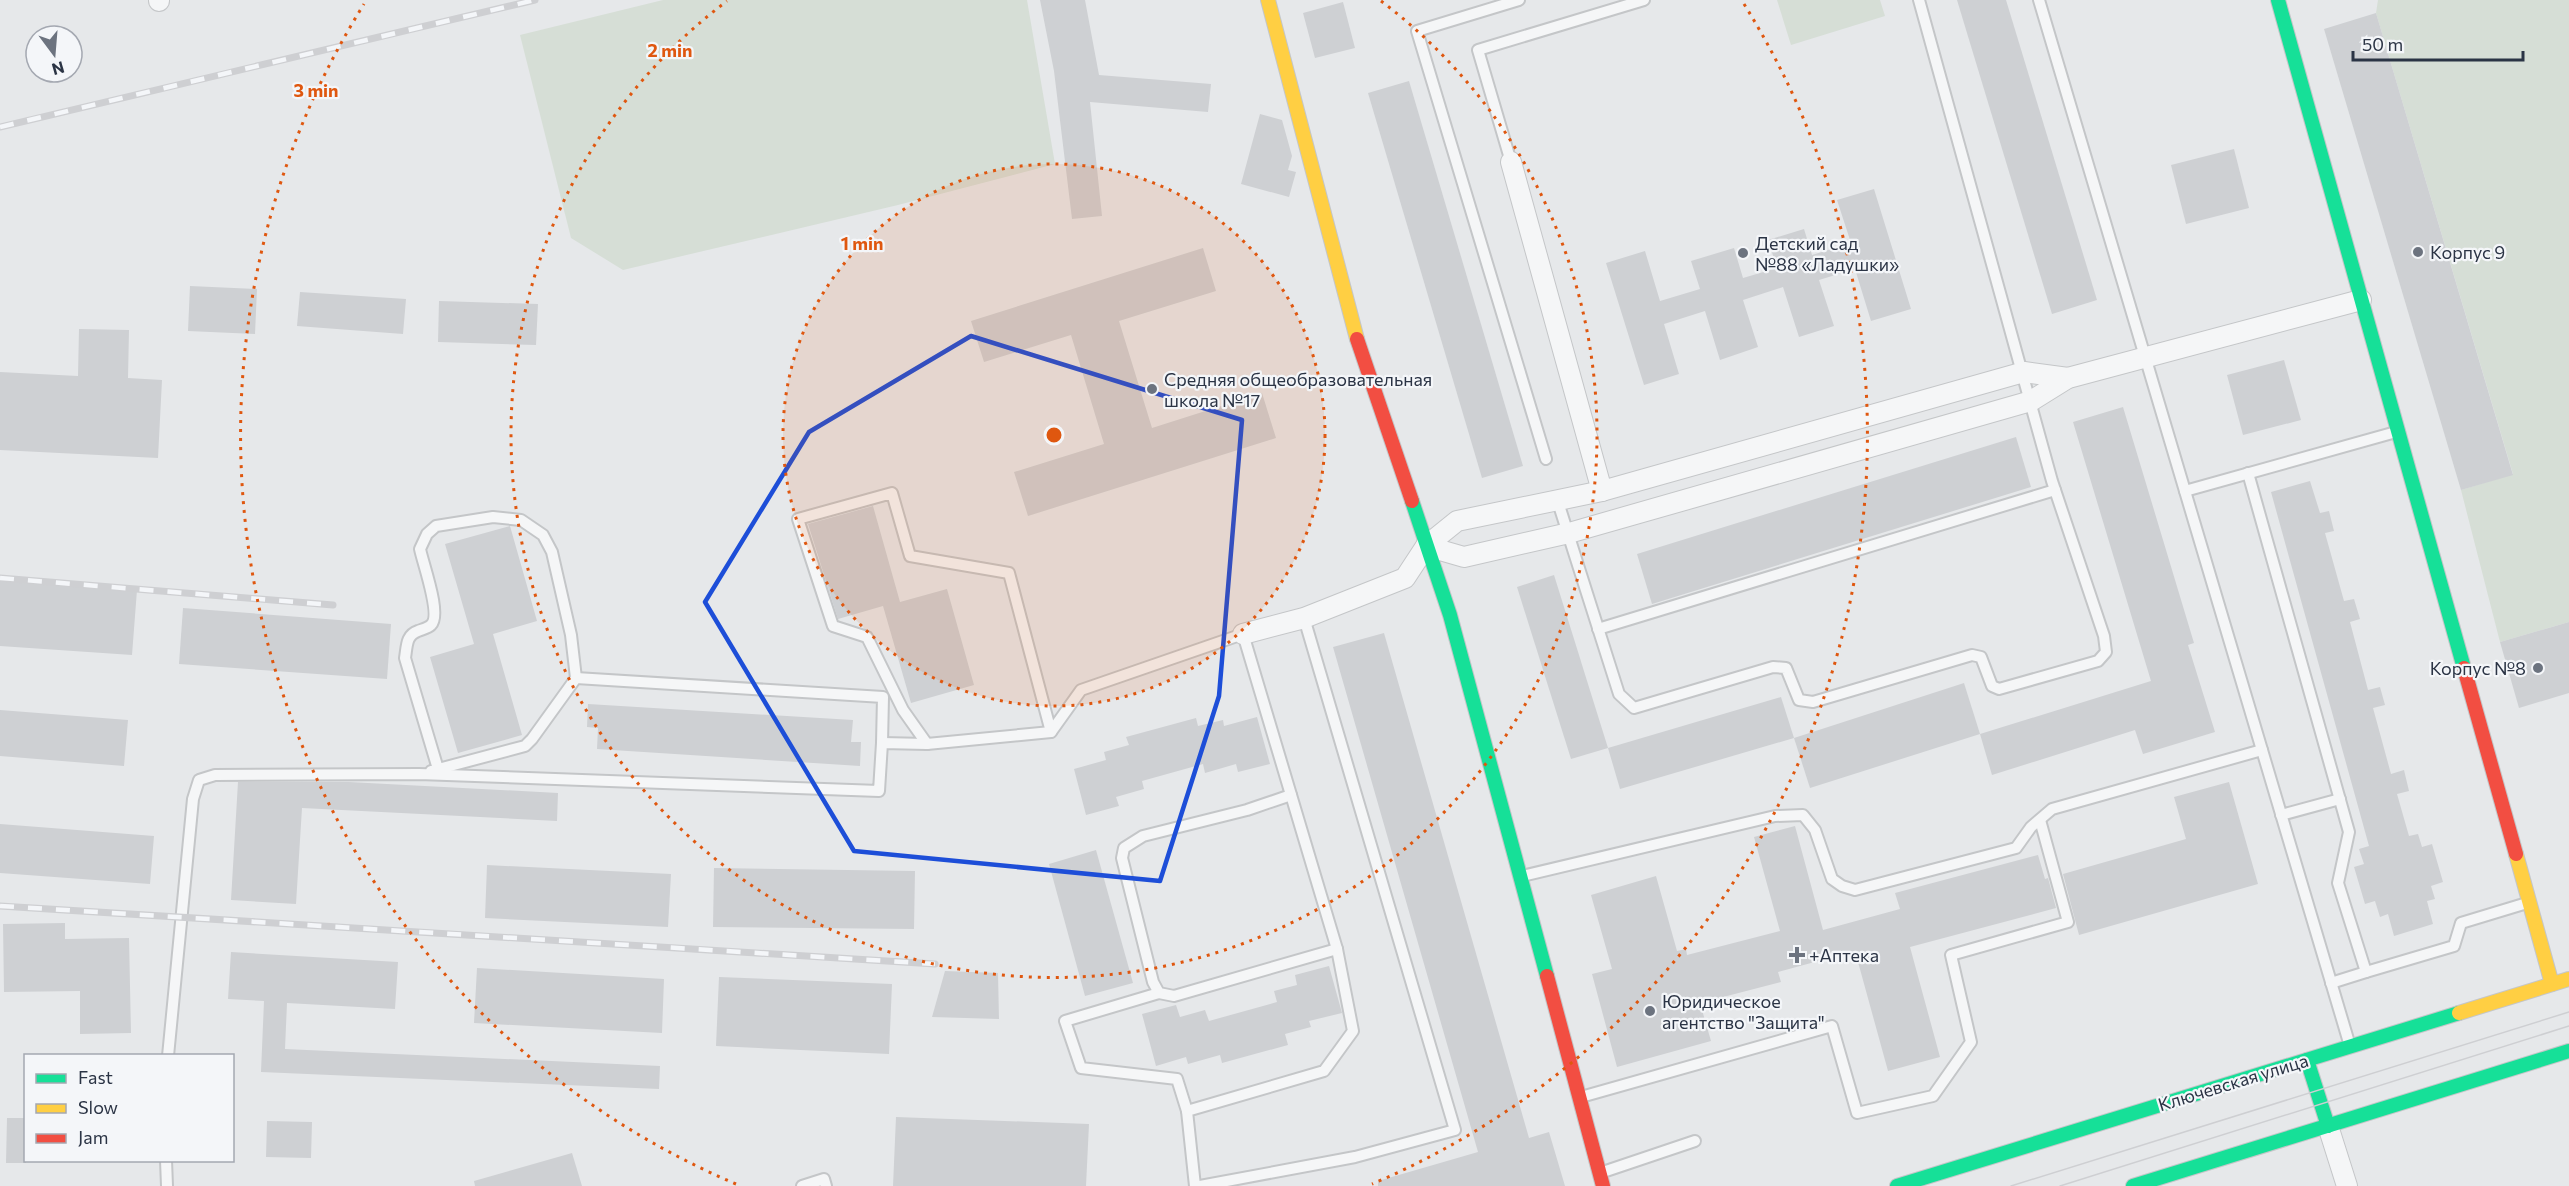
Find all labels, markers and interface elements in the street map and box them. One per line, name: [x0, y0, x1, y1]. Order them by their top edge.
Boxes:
north arrow: [24, 24, 84, 84]
scale bar: [2353, 24, 2522, 62]
text: 50 m: [2362, 33, 2403, 55]
text: 2 min: [648, 39, 692, 61]
text: N: [50, 58, 67, 80]
text: 3 min: [293, 79, 339, 101]
text: 1 min: [841, 232, 883, 254]
place label: Детский сад №88 «Ладушки»: [1755, 232, 1899, 275]
place label: Корпус 9: [2430, 241, 2505, 263]
marker: Корпус 9: [2411, 245, 2425, 259]
marker: Детский сад №88 «Ладушки»: [1736, 246, 1750, 260]
place label: Средняя общеобразовательная школа №17: [1164, 368, 1432, 411]
marker: Средняя общеобразовательная школа №17: [1145, 382, 1159, 396]
centre of rings: [1044, 425, 1064, 445]
place label: Корпус №8: [2430, 657, 2526, 679]
marker: Корпус №8: [2531, 661, 2545, 675]
place label: +Аптека: [1809, 944, 1879, 966]
marker: +Аптека: [1790, 948, 1804, 962]
place label: Юридическое агентство "Защита": [1662, 990, 1825, 1033]
marker: Юридическое агентство "Защита": [1643, 1004, 1657, 1018]
street label: Ключевская улица: [2155, 1049, 2311, 1115]
legend: [24, 1054, 234, 1162]
text: Fast: [78, 1066, 113, 1088]
text: Slow: [78, 1096, 118, 1118]
text: Jam: [78, 1126, 108, 1148]

